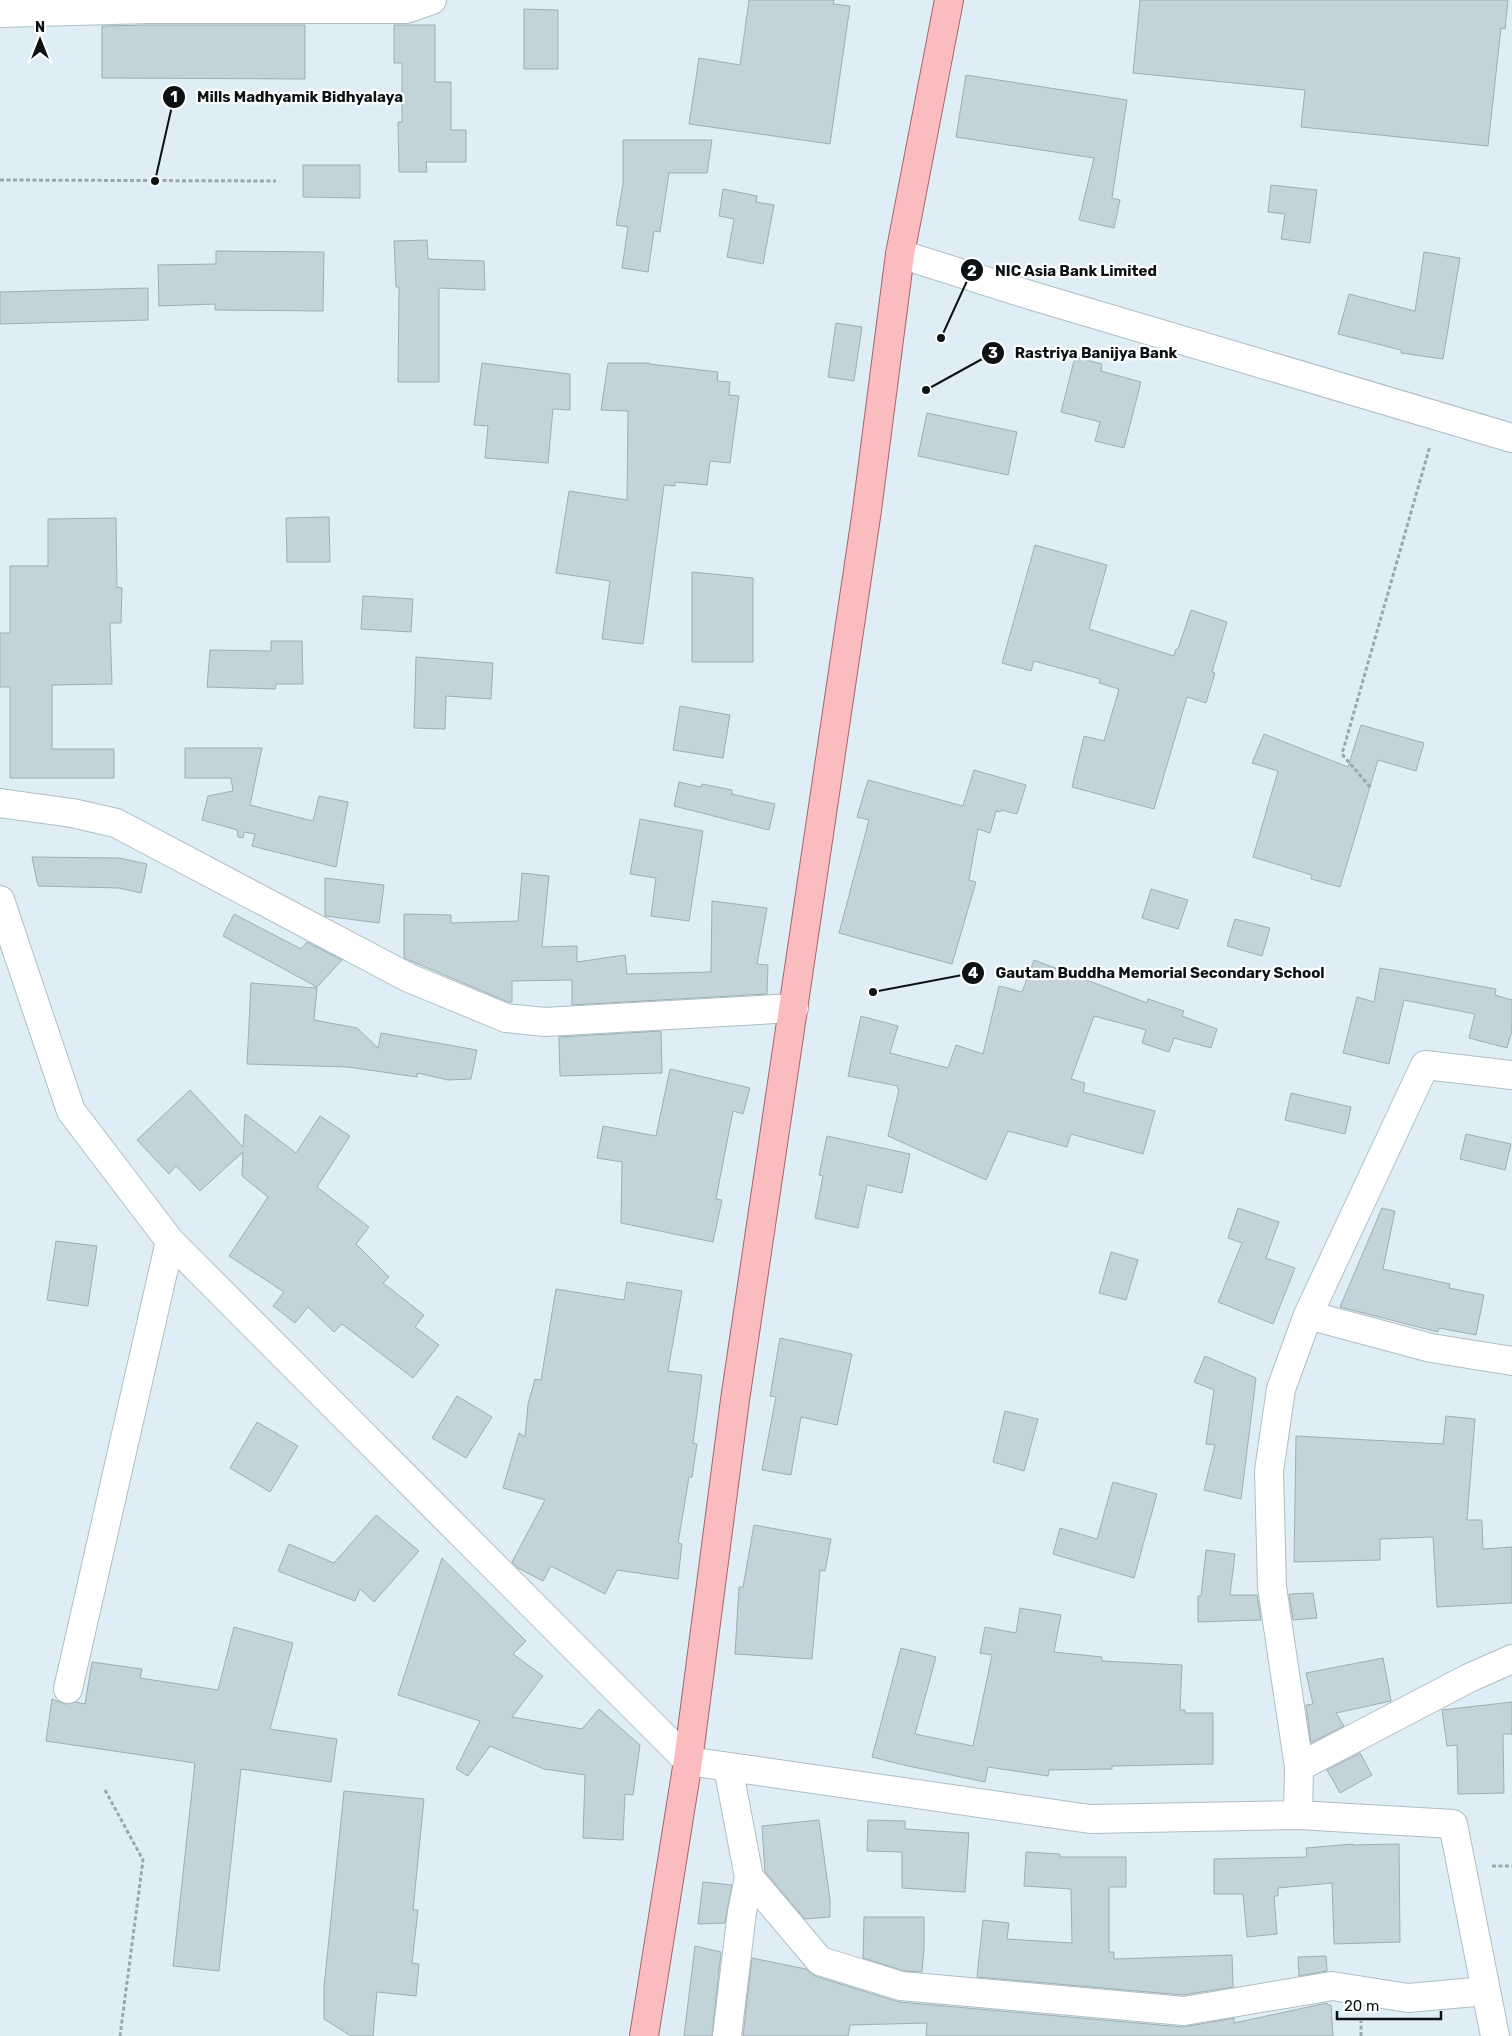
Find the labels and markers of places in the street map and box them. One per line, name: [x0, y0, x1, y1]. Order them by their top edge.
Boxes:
callout: Mills Madhyamik Bidhyalaya: [162, 82, 413, 112]
callout: NIC Asia Bank Limited: [959, 255, 1167, 285]
callout: Rastriya Banijya Bank: [980, 338, 1188, 368]
callout: Gautam Buddha Memorial Secondary School: [960, 958, 1335, 988]

